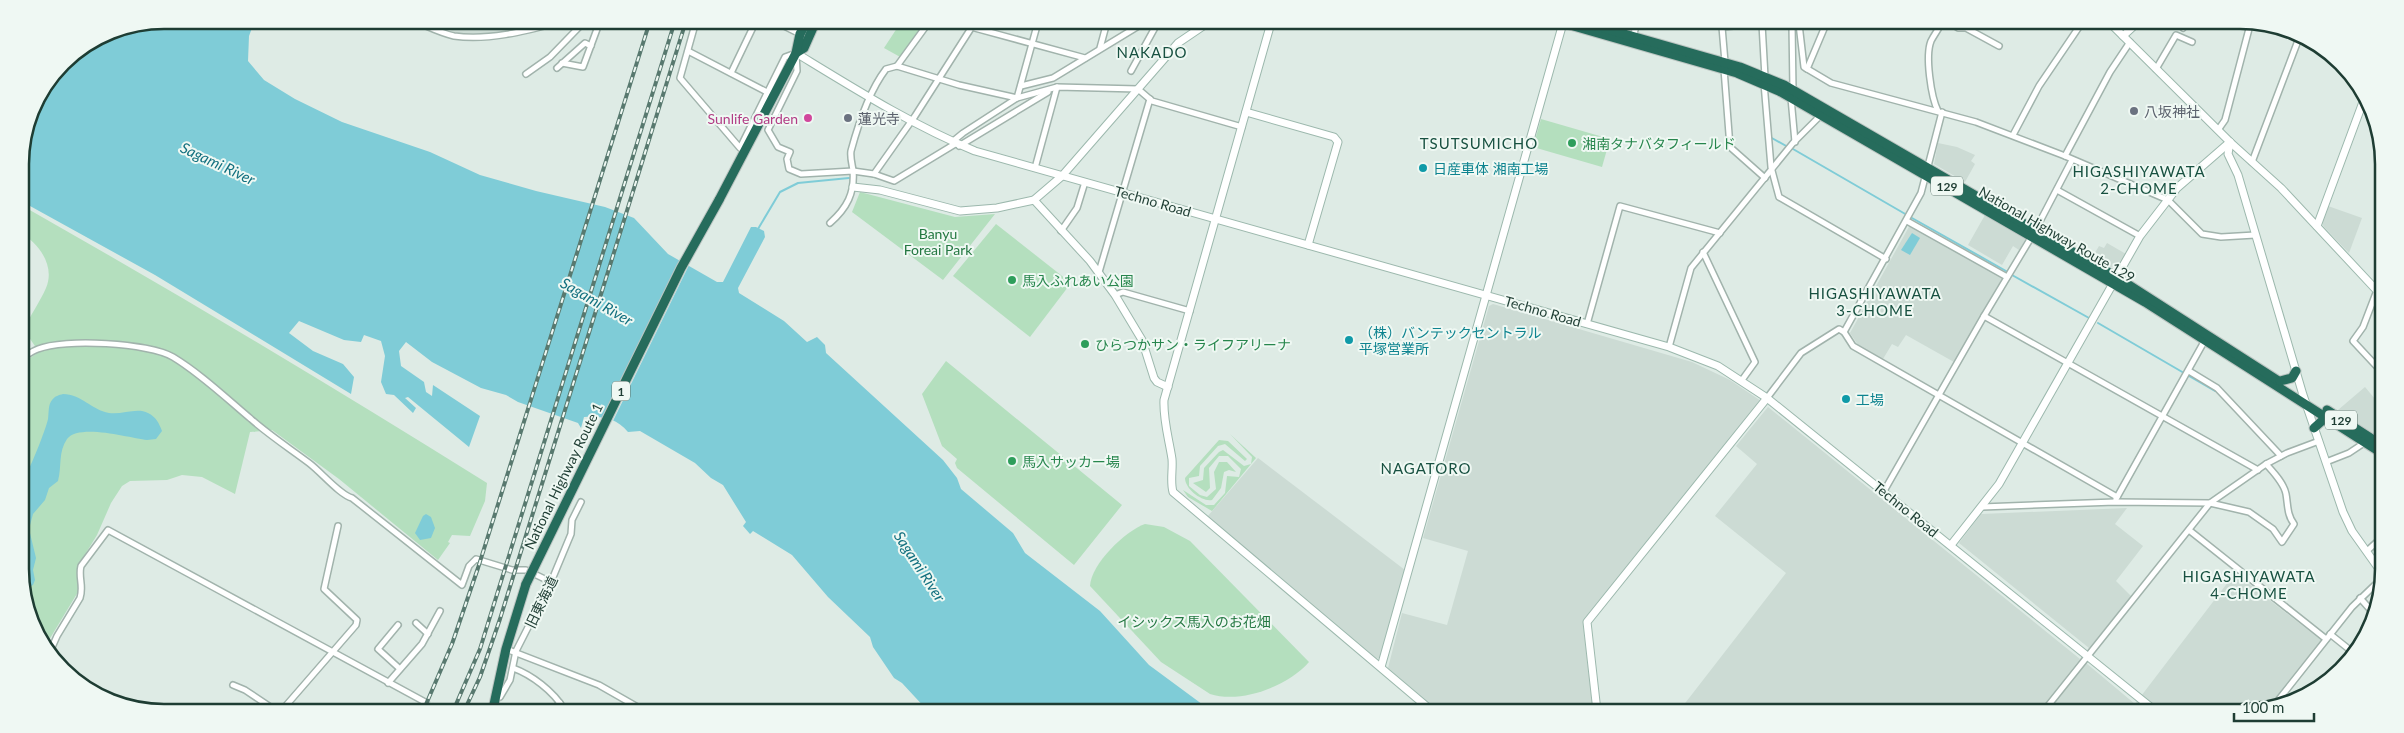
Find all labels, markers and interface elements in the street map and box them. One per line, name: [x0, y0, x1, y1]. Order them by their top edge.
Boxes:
district label: NAKADO: [1116, 43, 1188, 61]
place label: 八坂神社: [2144, 103, 2200, 120]
marker: 八坂神社: [2128, 105, 2140, 117]
place label: Sunlife Garden: [708, 110, 798, 127]
place label: 蓮光寺: [858, 110, 900, 127]
marker: Sunlife Garden: [802, 112, 814, 124]
marker: 蓮光寺: [842, 112, 854, 124]
district label: TSUTSUMICHO: [1420, 134, 1538, 152]
place label: 湘南タナバタフィールド: [1582, 135, 1736, 152]
marker: 湘南タナバタフィールド: [1566, 137, 1578, 149]
water label: Sagami River: [178, 138, 259, 188]
place label: 日産車体 湘南工場: [1433, 160, 1549, 177]
marker: 日産車体 湘南工場: [1417, 162, 1429, 174]
district label: HIGASHIYAWATA 2-CHOME: [2072, 162, 2206, 197]
road number: 129: [1931, 177, 1963, 196]
street label: Techno Road: [1113, 182, 1193, 220]
street label: National Highway Route 129: [1976, 182, 2138, 286]
park label: Banyu Foreai Park: [904, 225, 973, 258]
place label: 馬入ふれあい公園: [1022, 272, 1134, 289]
water label: Sagami River: [558, 273, 637, 329]
marker: 馬入ふれあい公園: [1006, 274, 1018, 286]
district label: HIGASHIYAWATA 3-CHOME: [1808, 284, 1942, 319]
street label: Techno Road: [1503, 292, 1583, 330]
place label: （株）バンテックセントラル 平塚営業所: [1359, 324, 1542, 357]
marker: （株）バンテックセントラル 平塚営業所: [1343, 334, 1355, 346]
place label: ひらつかサン・ライフアリーナ: [1095, 336, 1291, 353]
marker: ひらつかサン・ライフアリーナ: [1079, 338, 1091, 350]
road number: 1: [612, 382, 630, 401]
place label: 工場: [1856, 391, 1884, 408]
marker: 工場: [1840, 393, 1852, 405]
street label: National Highway Route 1: [520, 400, 606, 552]
road number: 129: [2325, 410, 2357, 430]
place label: 馬入サッカー場: [1022, 453, 1120, 470]
marker: 馬入サッカー場: [1006, 455, 1018, 467]
district label: NAGATORO: [1381, 459, 1471, 477]
street label: Techno Road: [1870, 478, 1942, 540]
water label: Sagami River: [891, 527, 950, 605]
district label: HIGASHIYAWATA 4-CHOME: [2182, 567, 2316, 602]
street label: 旧東海道: [521, 573, 561, 631]
park label: イシックス馬入のお花畑: [1117, 613, 1271, 630]
scale bar: [2234, 690, 2314, 722]
text: 100 m: [2242, 698, 2284, 716]

